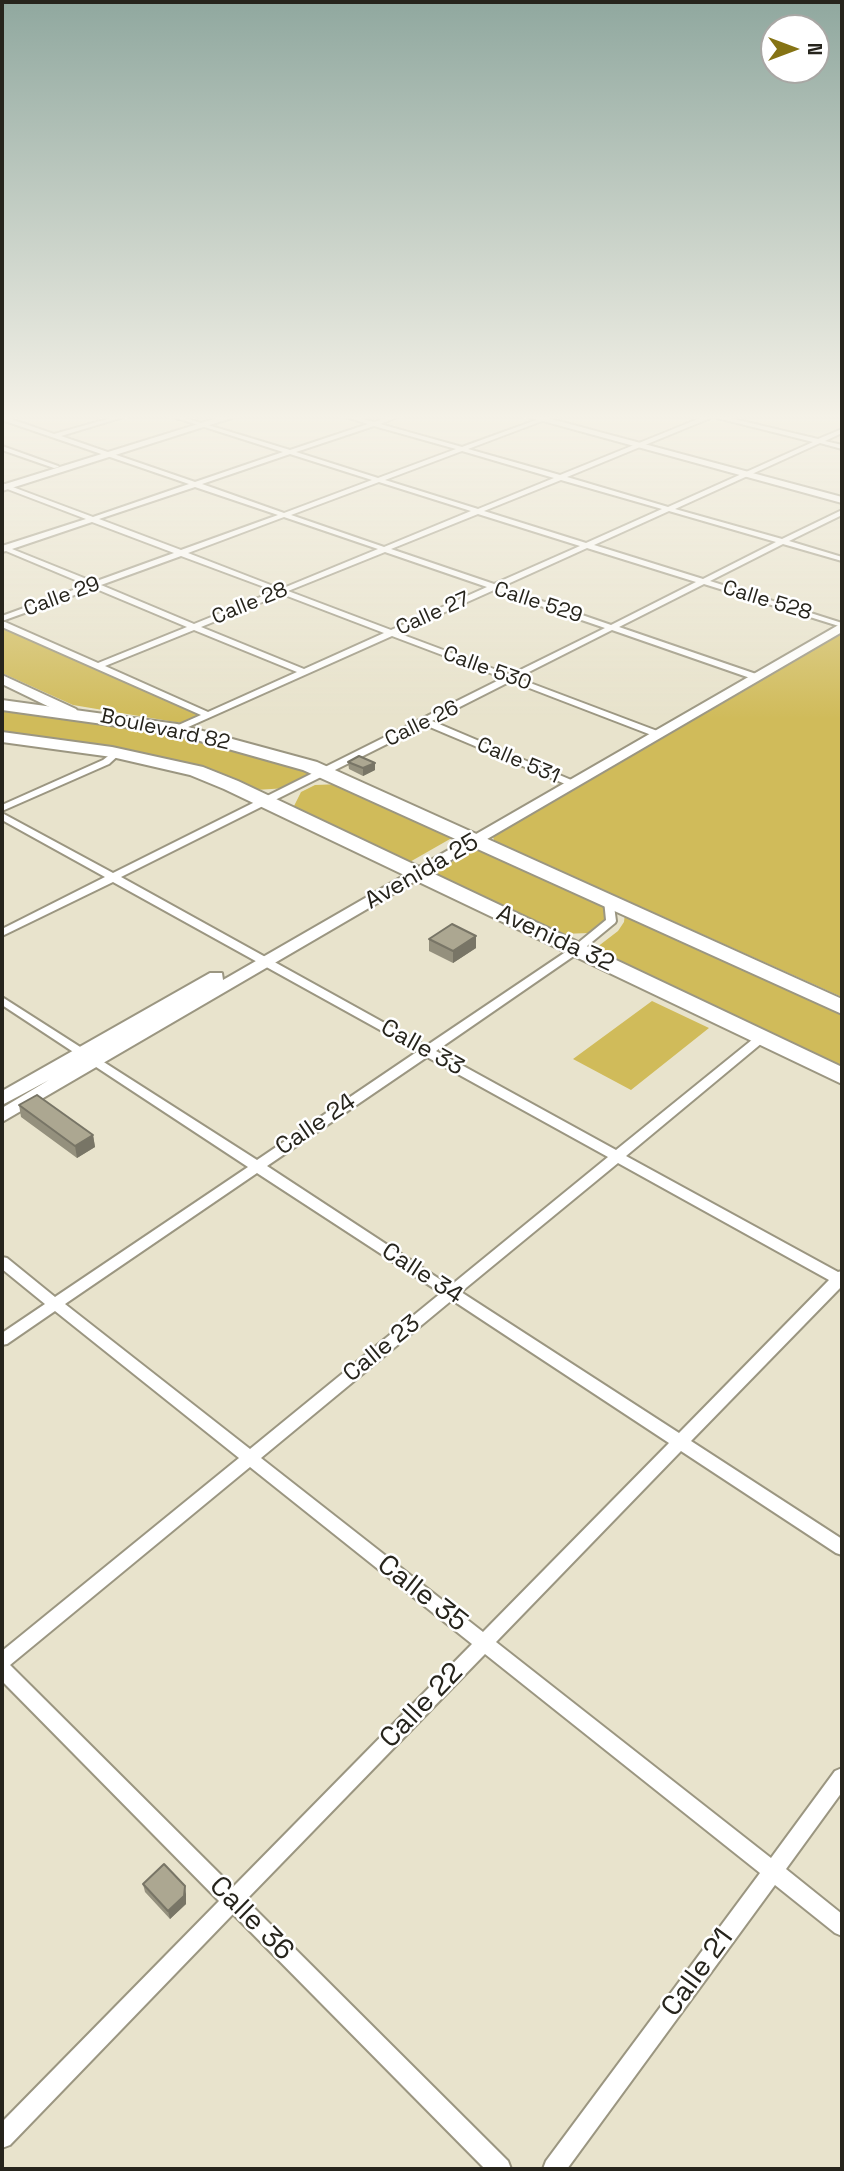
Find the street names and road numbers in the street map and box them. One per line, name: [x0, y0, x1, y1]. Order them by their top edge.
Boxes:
street label: Calle 29: [21, 572, 103, 622]
street label: Calle 528: [719, 576, 815, 626]
street label: Calle 28: [208, 577, 292, 631]
street label: Calle 529: [491, 577, 585, 629]
street label: Calle 27: [392, 587, 474, 641]
street label: Calle 530: [439, 641, 535, 697]
street label: Calle 26: [381, 695, 463, 753]
street label: Boulevard 82: [98, 704, 232, 756]
street label: Calle 531: [473, 732, 563, 790]
street label: Avenida 25: [360, 828, 484, 916]
street label: Avenida 32: [492, 899, 618, 979]
street label: Calle 33: [376, 1014, 468, 1082]
street label: Calle 24: [271, 1088, 361, 1162]
street label: Calle 34: [376, 1237, 468, 1311]
street label: Calle 23: [338, 1309, 426, 1389]
street label: Calle 35: [370, 1548, 474, 1640]
street label: Calle 22: [373, 1656, 471, 1756]
street label: Calle 36: [202, 1870, 300, 1968]
street label: Calle 21: [655, 1923, 741, 2023]

